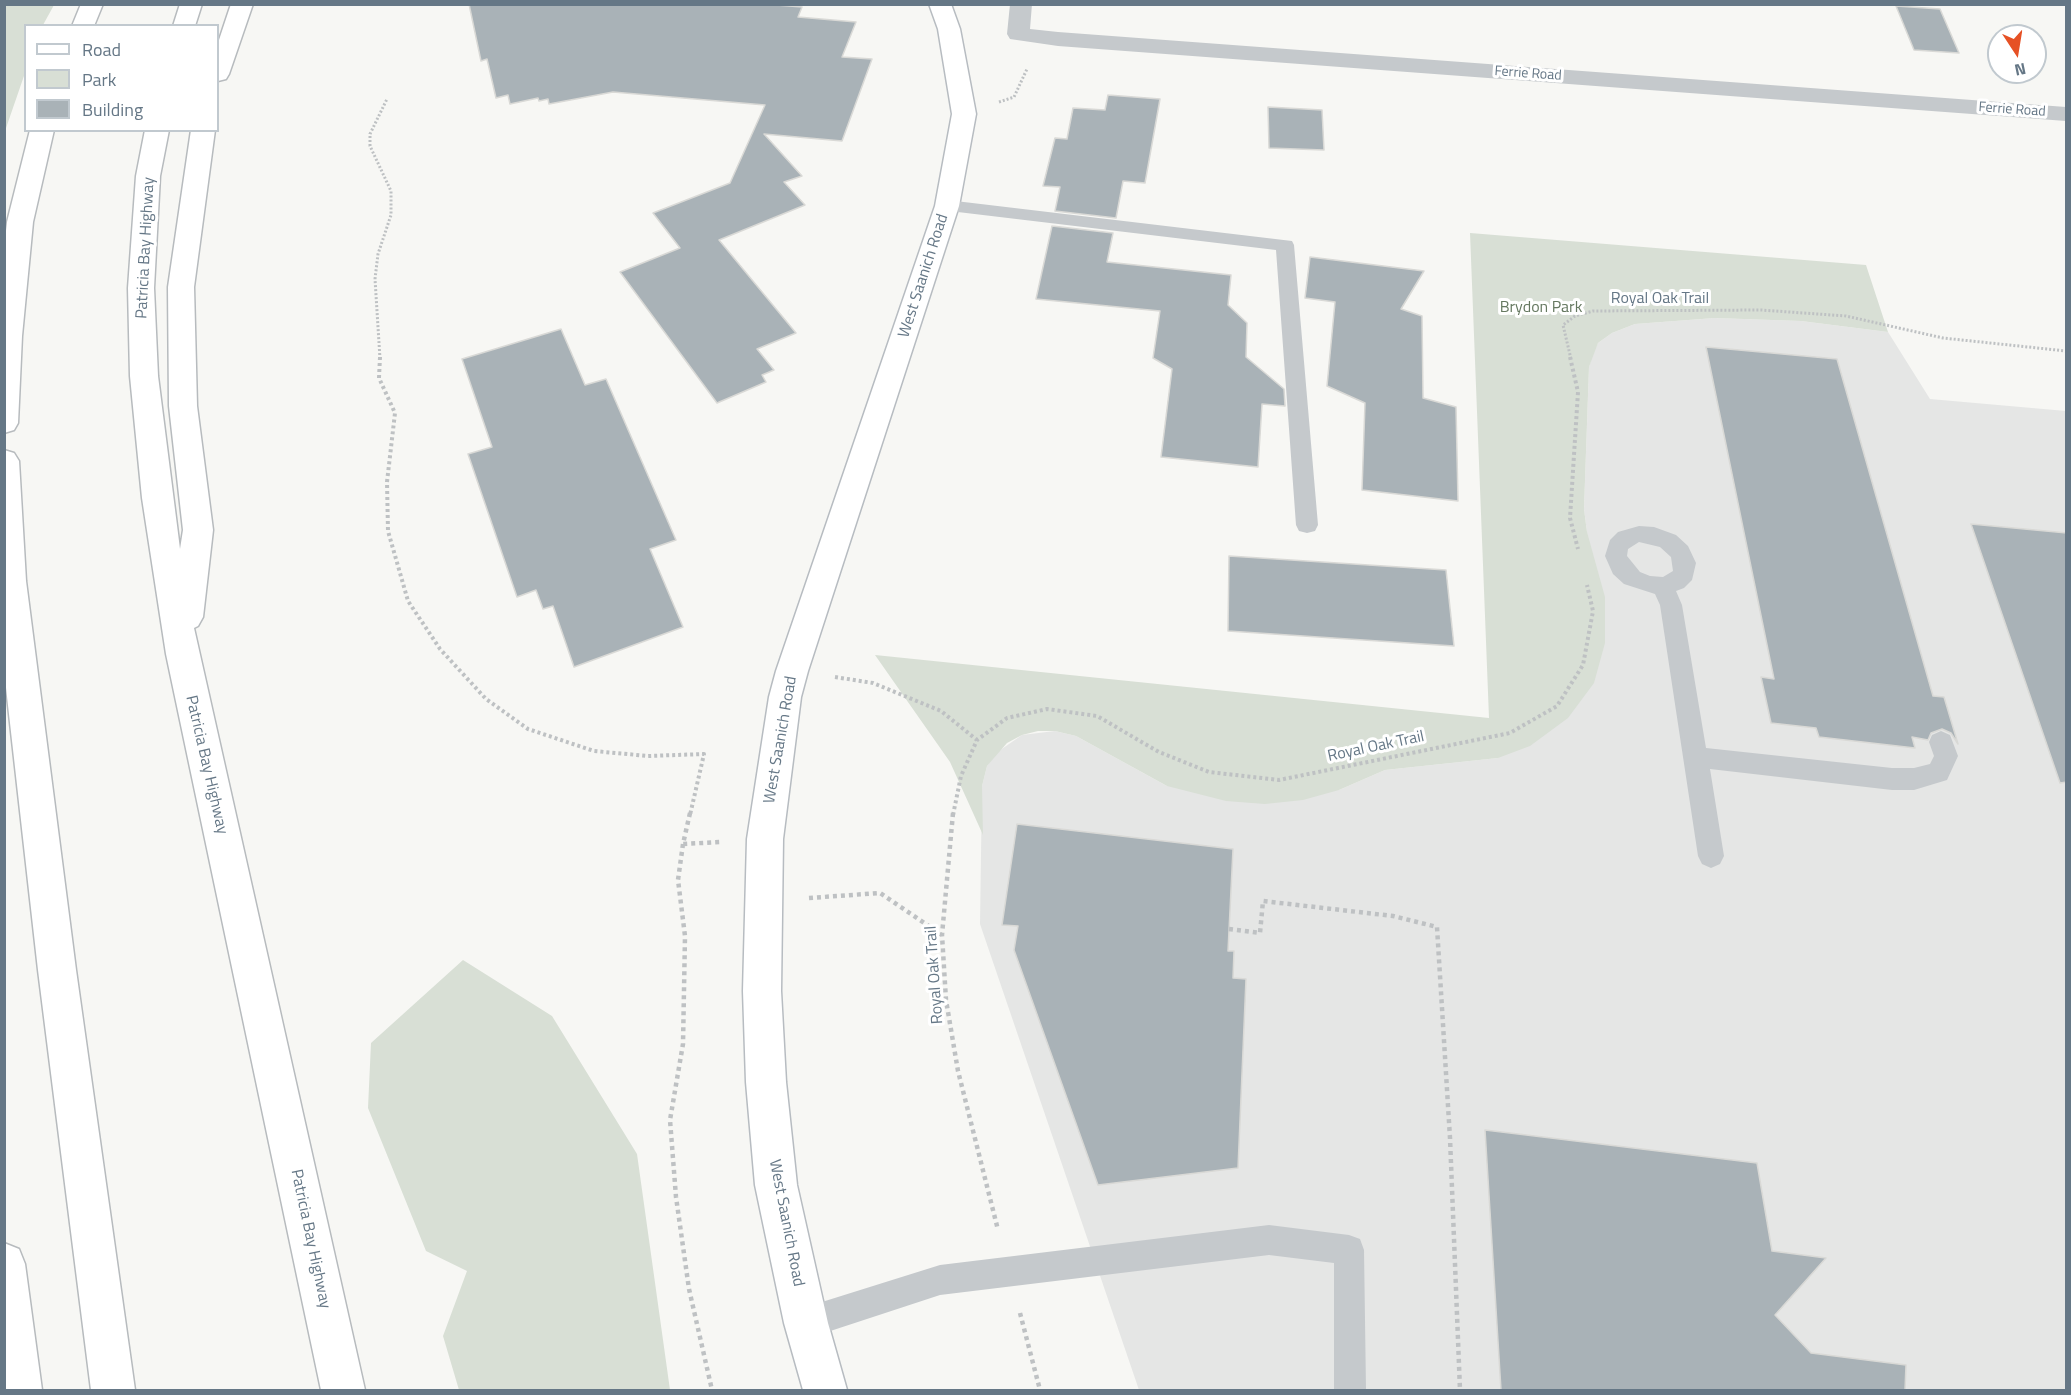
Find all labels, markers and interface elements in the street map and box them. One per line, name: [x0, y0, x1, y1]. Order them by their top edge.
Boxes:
legend: [24, 24, 219, 132]
north arrow: [1987, 24, 2047, 84]
text: Road: [82, 36, 121, 63]
text: N: [2012, 57, 2028, 83]
street label: Ferrie Road: [1494, 63, 1562, 85]
text: Park: [82, 66, 116, 93]
text: Building: [82, 96, 143, 123]
street label: Ferrie Road: [1978, 99, 2046, 121]
street label: Patricia Bay Highway: [133, 177, 159, 319]
street label: West Saanich Road: [895, 212, 953, 340]
street label: Royal Oak Trail: [1611, 289, 1709, 309]
park label: Brydon Park: [1500, 298, 1582, 318]
street label: West Saanich Road: [760, 675, 802, 805]
street label: Patricia Bay Highway: [181, 694, 231, 836]
street label: Royal Oak Trail: [1326, 727, 1426, 767]
street label: Royal Oak Trail: [922, 925, 948, 1025]
street label: West Saanich Road: [764, 1158, 808, 1288]
street label: Patricia Bay Highway: [286, 1168, 334, 1310]

